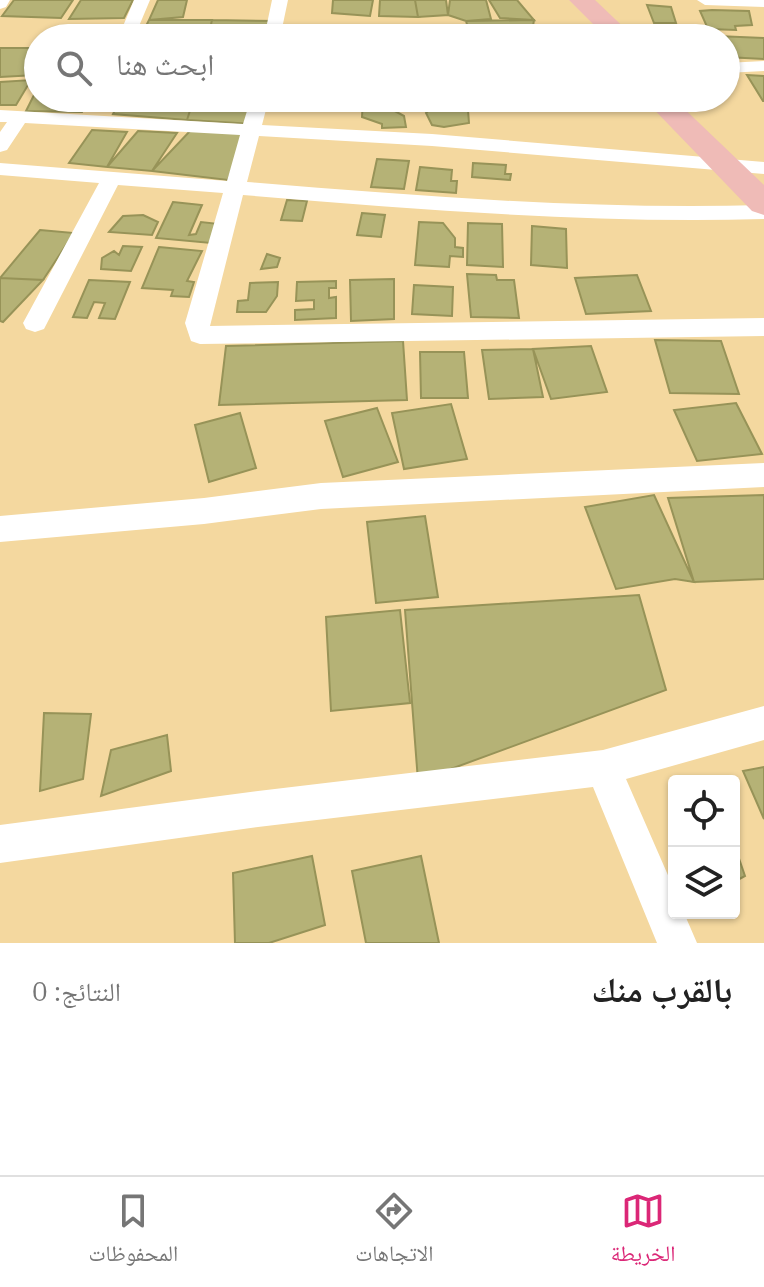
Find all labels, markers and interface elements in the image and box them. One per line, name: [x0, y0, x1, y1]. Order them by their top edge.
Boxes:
search box: [24, 24, 740, 112]
text: ابحث هنا: [116, 44, 214, 83]
icon: search: [52, 46, 96, 90]
map controls: [668, 775, 740, 919]
button: locate: [668, 775, 740, 847]
button: layers: [668, 847, 740, 919]
text: بالقرب منك: [591, 967, 732, 1011]
text: النتائج: 0: [32, 974, 121, 1008]
tab: المحفوظات: [89, 1189, 178, 1275]
tab: الاتجاهات: [355, 1189, 433, 1275]
tab: الخريطة: [611, 1189, 675, 1275]

